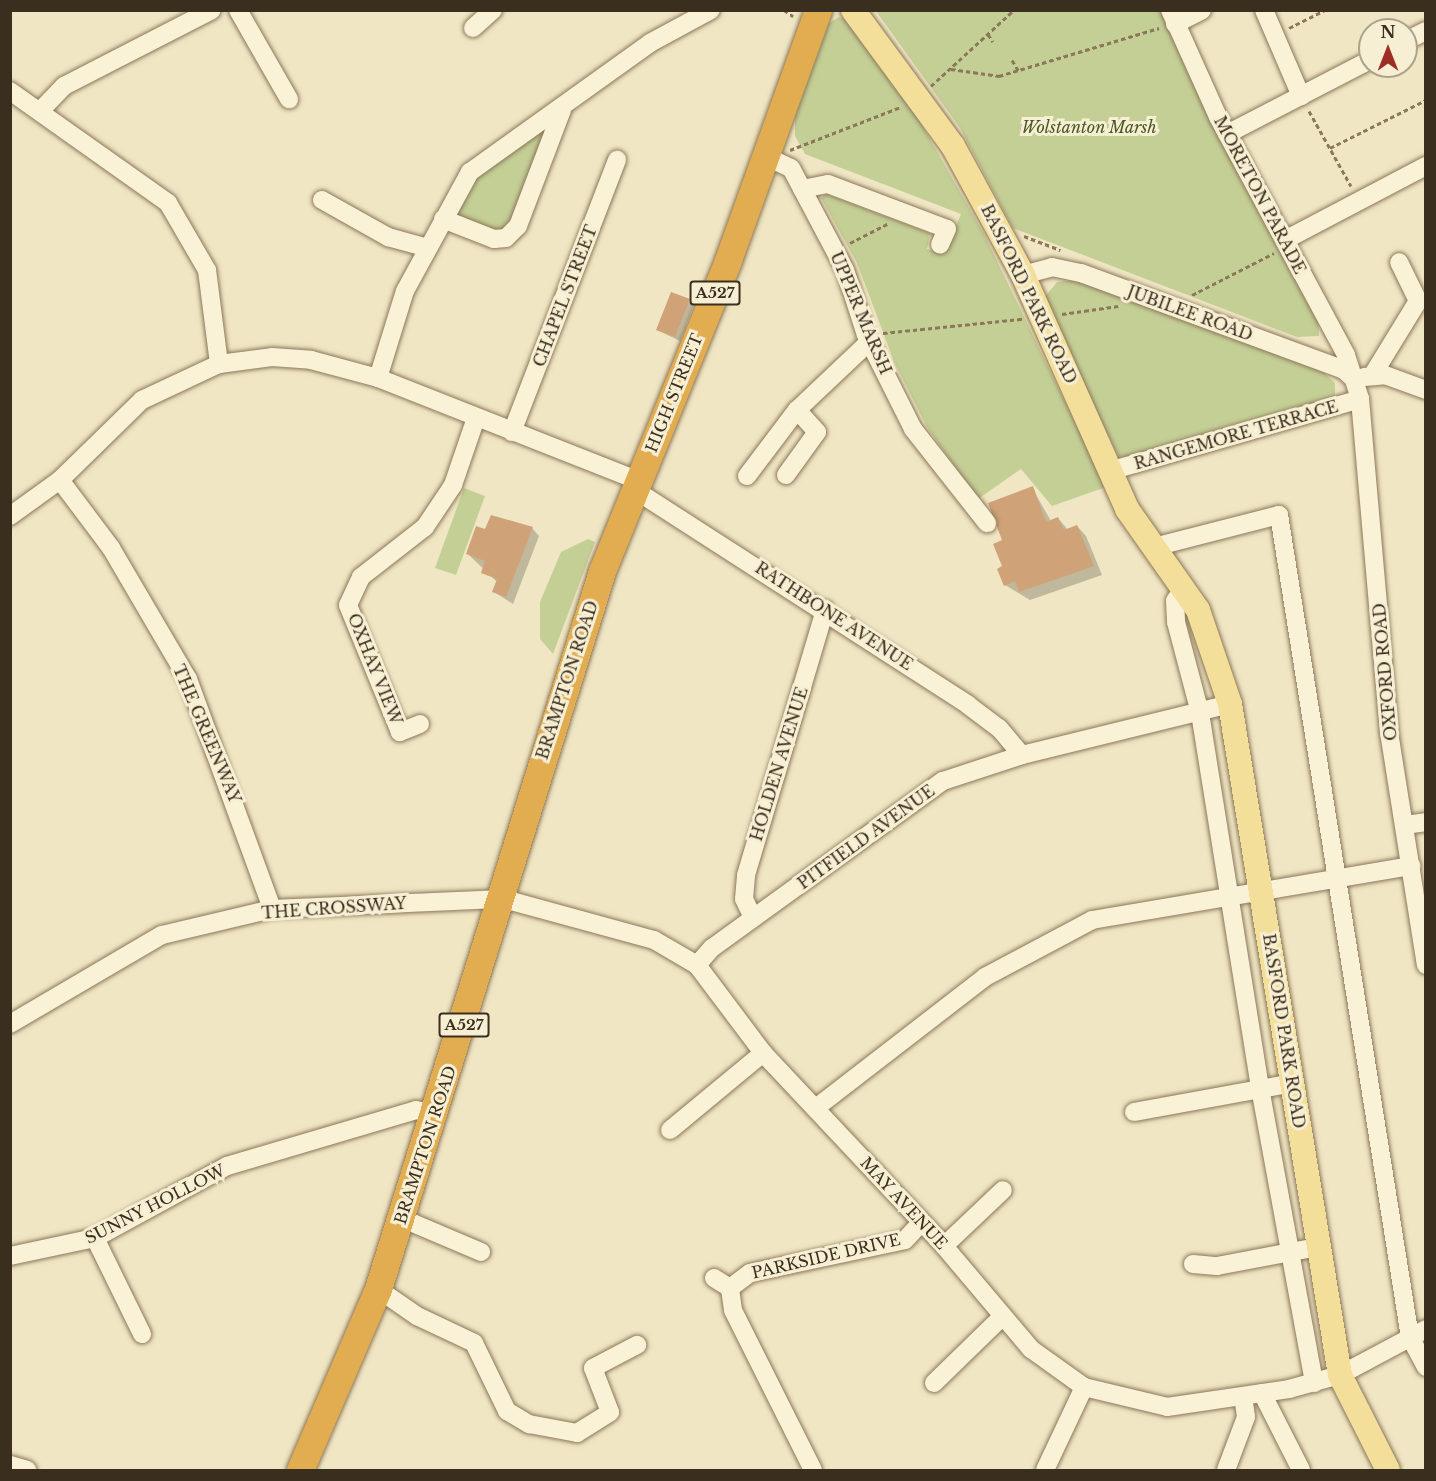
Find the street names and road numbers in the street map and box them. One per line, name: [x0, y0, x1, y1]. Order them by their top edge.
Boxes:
street label: MORETON PARADE: [1210, 113, 1310, 277]
street label: BASFORD PARK ROAD: [977, 201, 1081, 387]
street label: CHAPEL STREET: [529, 222, 601, 370]
street label: UPPER MARSH: [826, 248, 896, 378]
road number: A527: [690, 281, 740, 305]
street label: JUBILEE ROAD: [1125, 281, 1255, 345]
street label: HIGH STREET: [641, 331, 707, 455]
street label: RANGEMORE TERRACE: [1132, 397, 1340, 473]
street label: RATHBONE AVENUE: [751, 558, 917, 674]
street label: BRAMPTON ROAD: [532, 598, 602, 762]
street label: OXFORD ROAD: [1369, 602, 1401, 742]
street label: OXHAY VIEW: [344, 610, 406, 728]
street label: THE GREENWAY: [169, 662, 245, 806]
street label: HOLDEN AVENUE: [746, 684, 812, 844]
street label: PITFIELD AVENUE: [794, 781, 938, 893]
street label: THE CROSSWAY: [261, 893, 407, 923]
street label: BASFORD PARK ROAD: [1259, 932, 1309, 1130]
road number: A527: [438, 1013, 490, 1037]
street label: BRAMPTON ROAD: [390, 1063, 460, 1227]
street label: MAY AVENUE: [856, 1153, 952, 1253]
street label: SUNNY HOLLOW: [81, 1160, 229, 1248]
street label: PARKSIDE DRIVE: [750, 1230, 902, 1282]

